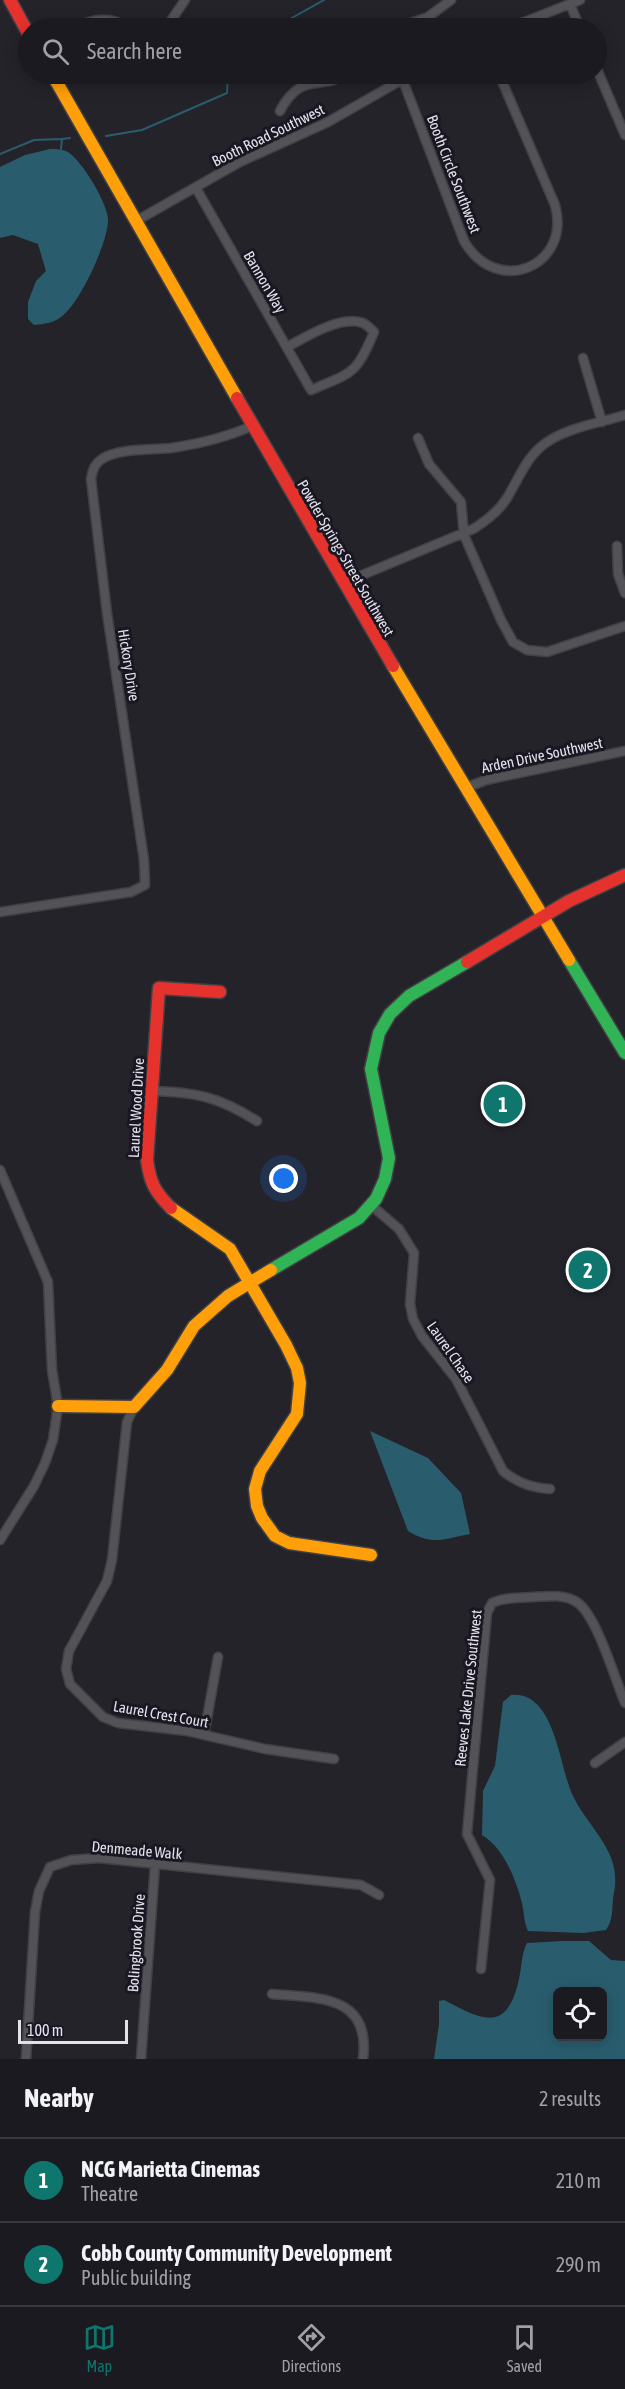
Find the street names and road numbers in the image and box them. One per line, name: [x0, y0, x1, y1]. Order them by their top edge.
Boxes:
street label: Booth Road Southwest: [209, 100, 327, 170]
street label: Booth Circle Southwest: [424, 113, 484, 235]
street label: Bannon Way: [240, 248, 290, 316]
street label: Powder Springs Street Southwest: [294, 477, 398, 639]
street label: Hickory Drive: [115, 628, 143, 702]
street label: Arden Drive Southwest: [480, 734, 604, 776]
street label: Laurel Wood Drive: [125, 1057, 147, 1158]
street label: Laurel Chase: [424, 1318, 478, 1386]
street label: Reeves Lake Drive Southwest: [451, 1609, 485, 1767]
street label: Laurel Crest Court: [112, 1697, 210, 1731]
street label: Denmeade Walk: [91, 1838, 183, 1862]
street label: Bolingbrook Drive: [124, 1893, 148, 1993]

